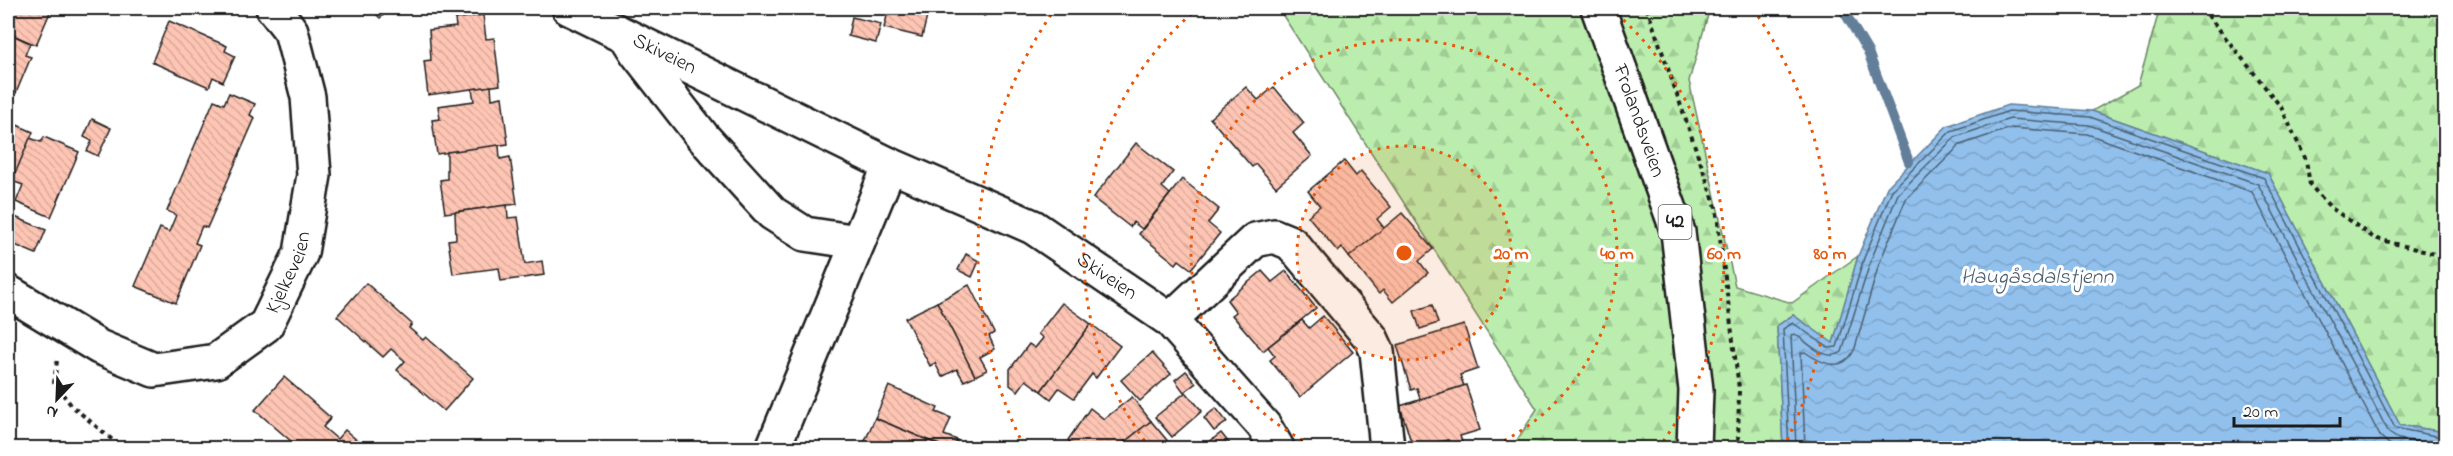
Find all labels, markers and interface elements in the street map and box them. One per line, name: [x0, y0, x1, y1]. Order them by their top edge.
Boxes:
street label: Skiveien: [627, 26, 701, 83]
street label: Frolandsveien: [1604, 59, 1672, 182]
road number: 42: [1658, 205, 1692, 239]
street label: Kjelkeveien: [259, 229, 319, 319]
text: 20 m: [1492, 242, 1529, 268]
text: 40 m: [1600, 242, 1634, 268]
text: 60 m: [1707, 242, 1741, 268]
text: 80 m: [1813, 242, 1847, 268]
centre of rings: [1394, 243, 1414, 263]
street label: Skiveien: [1070, 245, 1143, 308]
water label: Haugåsdalstjenn: [1961, 262, 2114, 294]
north arrow: [27, 369, 87, 429]
scale bar: [2234, 390, 2340, 428]
text: N: [42, 398, 62, 424]
text: 20 m: [2243, 400, 2278, 426]

